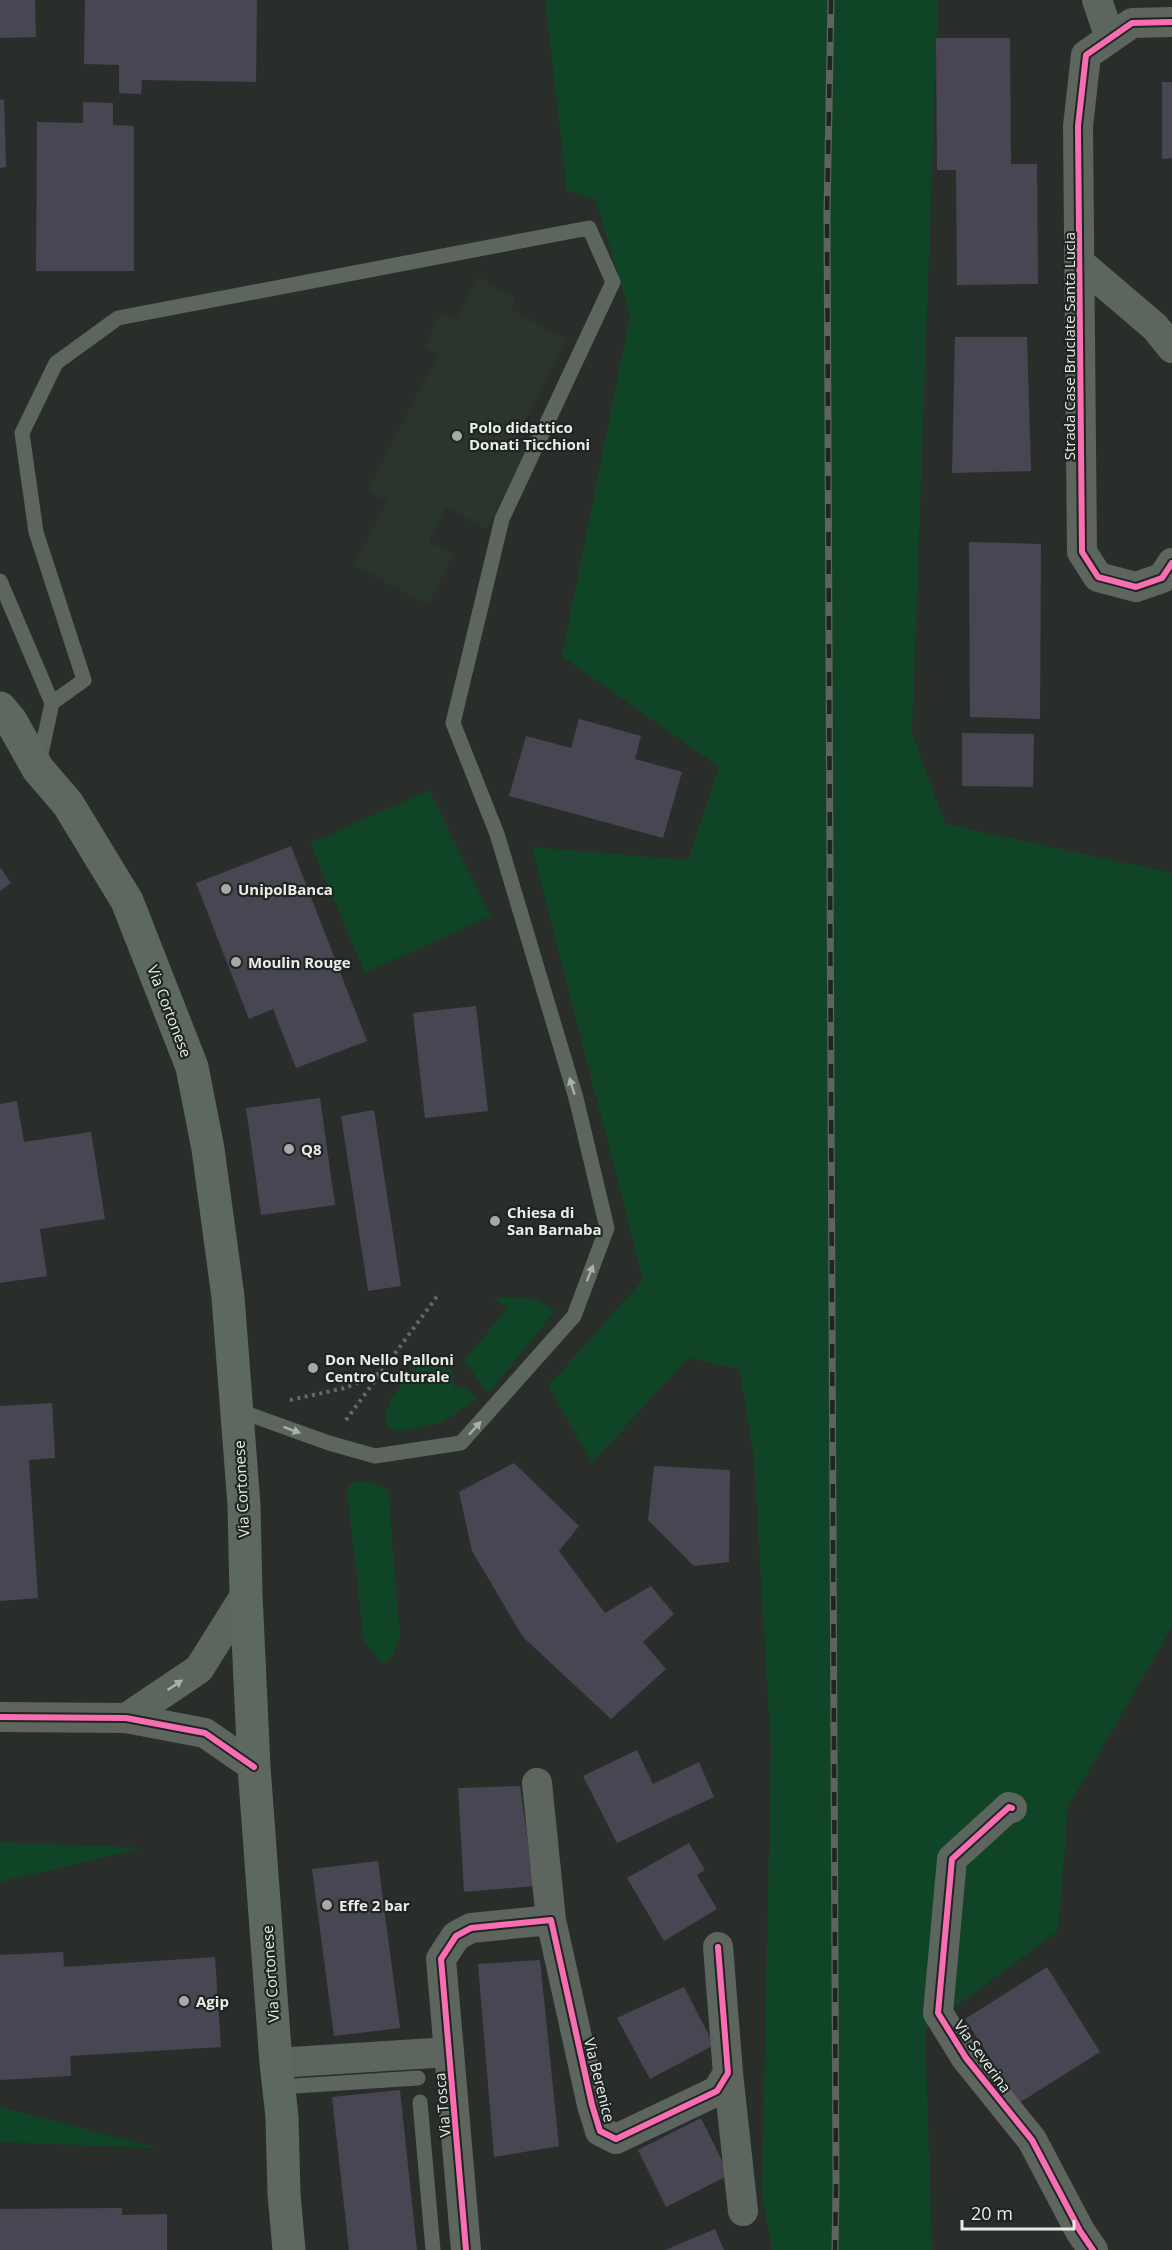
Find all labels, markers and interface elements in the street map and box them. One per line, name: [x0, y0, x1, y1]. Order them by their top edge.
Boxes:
street label: Strada Case Bruciate Santa Lucia: [1059, 232, 1079, 460]
place label: Polo didattico Donati Ticchioni: [469, 417, 590, 454]
marker: Polo didattico Donati Ticchioni: [450, 429, 464, 443]
place label: UnipolBanca: [238, 879, 333, 899]
marker: UnipolBanca: [219, 882, 233, 896]
place label: Moulin Rouge: [248, 952, 351, 972]
marker: Moulin Rouge: [229, 955, 243, 969]
street label: Via Cortonese: [143, 962, 197, 1060]
one-way arrow: [567, 1077, 576, 1095]
place label: Q8: [301, 1139, 322, 1159]
marker: Q8: [282, 1142, 296, 1156]
place label: Chiesa di San Barnaba: [507, 1202, 602, 1239]
marker: Chiesa di San Barnaba: [488, 1214, 502, 1228]
one-way arrow: [585, 1264, 595, 1282]
place label: Don Nello Palloni Centro Culturale: [325, 1349, 454, 1386]
marker: Don Nello Palloni Centro Culturale: [306, 1361, 320, 1375]
one-way arrow: [468, 1421, 481, 1436]
one-way arrow: [283, 1425, 301, 1435]
street label: Via Cortonese: [228, 1440, 254, 1538]
one-way arrow: [166, 1679, 182, 1691]
place label: Effe 2 bar: [339, 1895, 410, 1915]
marker: Effe 2 bar: [320, 1898, 334, 1912]
street label: Via Cortonese: [257, 1925, 283, 2023]
place label: Agip: [196, 1991, 229, 2011]
marker: Agip: [177, 1994, 191, 2008]
street label: Via Severina: [950, 2016, 1016, 2096]
street label: Via Berenice: [580, 2036, 620, 2124]
street label: Via Tosca: [429, 2072, 455, 2138]
scale bar: [962, 2193, 1074, 2231]
text: 20 m: [971, 2201, 1013, 2225]

